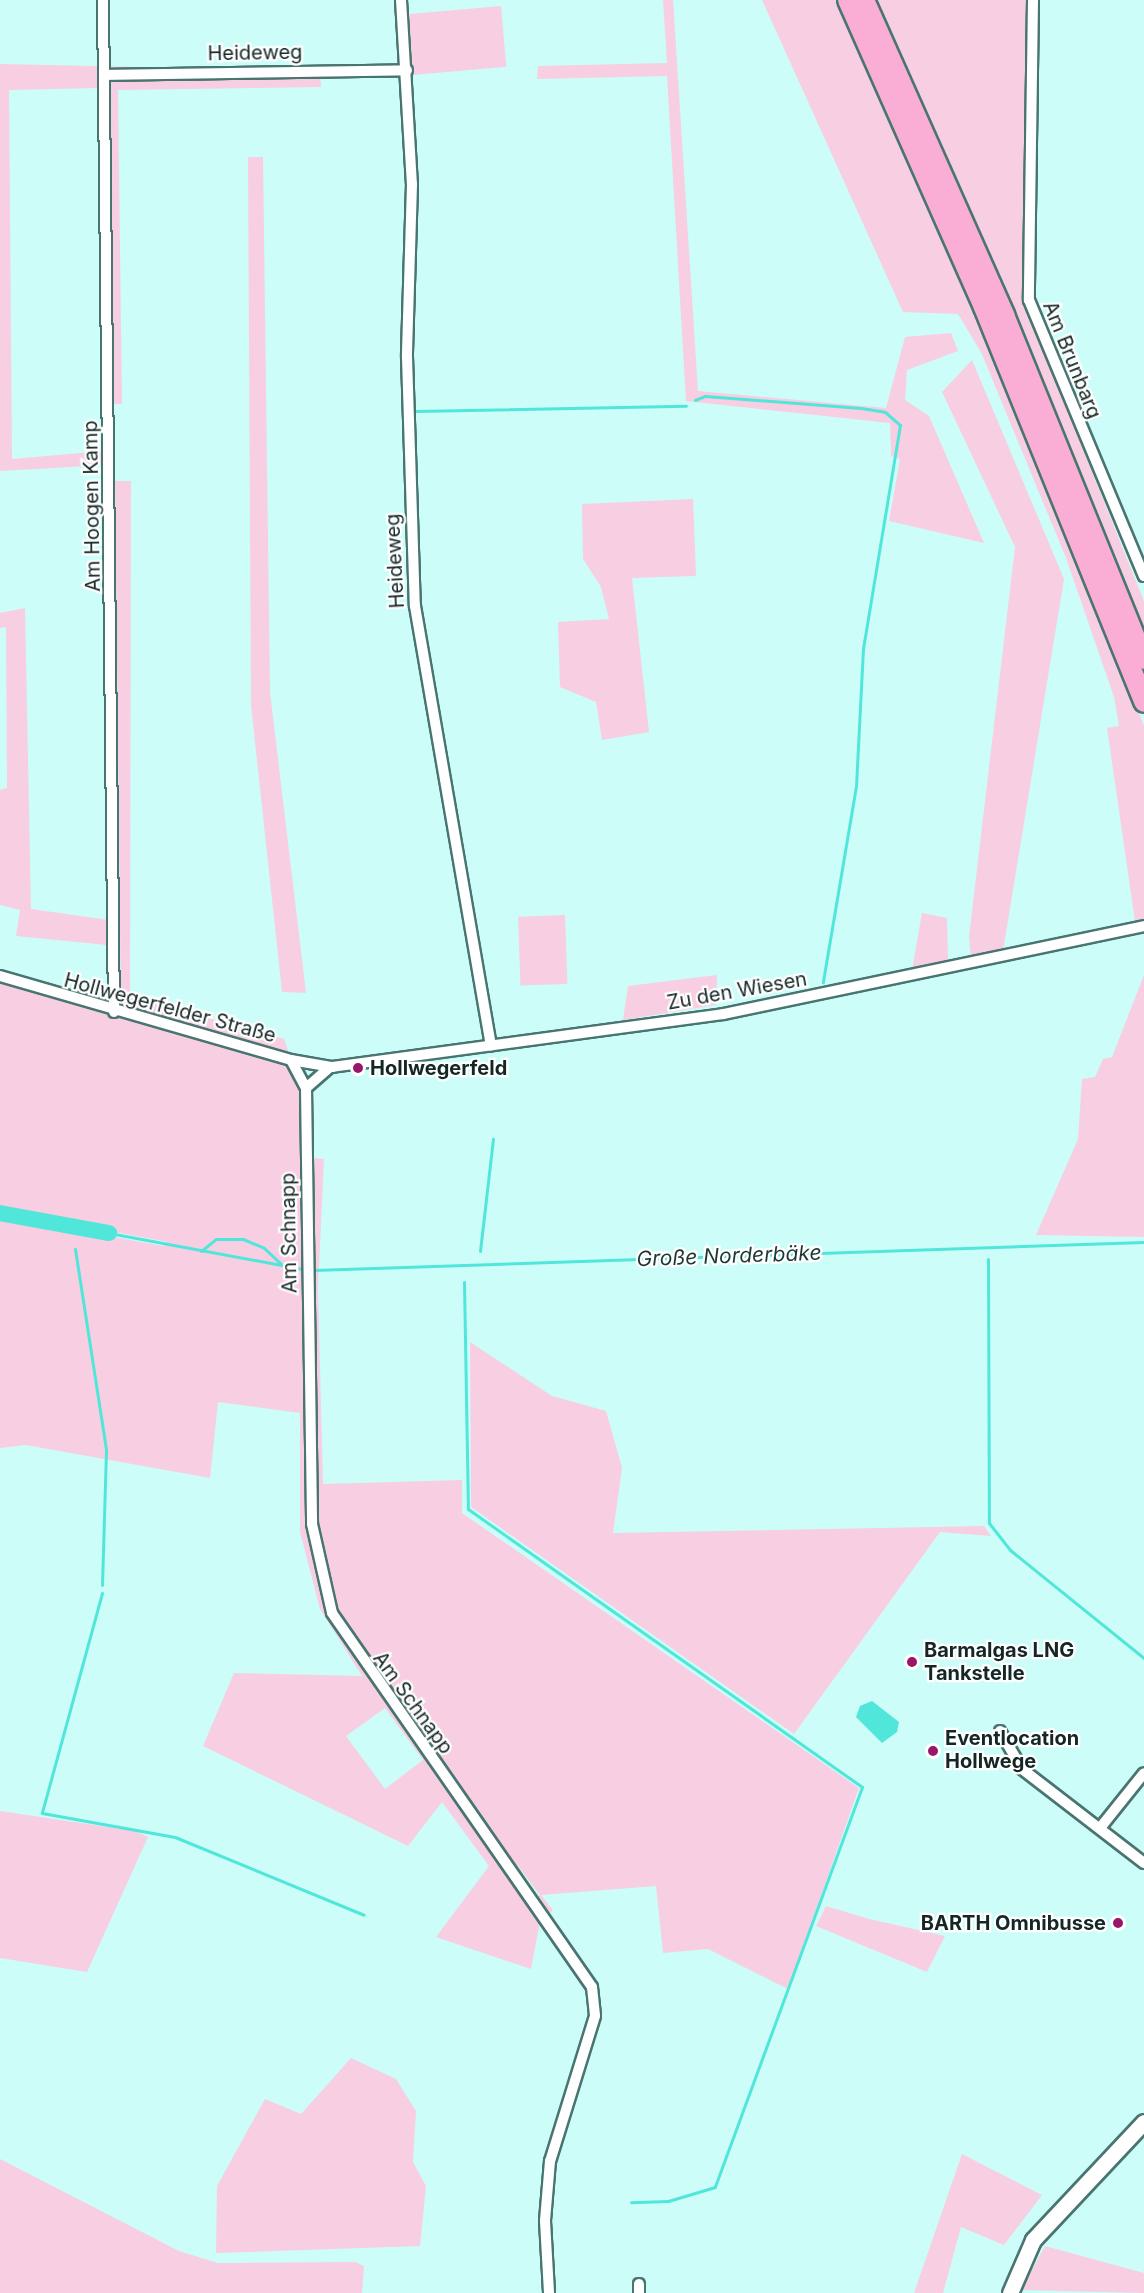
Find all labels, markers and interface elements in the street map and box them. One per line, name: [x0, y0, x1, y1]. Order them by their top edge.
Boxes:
street label: Heideweg: [207, 40, 303, 66]
street label: Am Brunbarg: [1038, 298, 1106, 422]
street label: Am Hoogen Kamp: [79, 420, 105, 592]
street label: Heideweg: [381, 513, 409, 609]
street label: Zu den Wiesen: [665, 967, 809, 1015]
street label: Hollwegerfelder Straße: [61, 968, 279, 1048]
place label: Hollwegerfeld: [370, 1056, 507, 1080]
marker: Hollwegerfeld: [351, 1061, 365, 1075]
street label: Am Schnapp: [276, 1173, 302, 1293]
water label: Große Norderbäke: [636, 1240, 822, 1272]
place label: Barmalgas LNG Tankstelle: [924, 1638, 1074, 1685]
street label: Am Schnapp: [368, 1647, 458, 1759]
marker: Barmalgas LNG Tankstelle: [905, 1655, 919, 1669]
place label: Eventlocation Hollwege: [945, 1727, 1079, 1774]
marker: Eventlocation Hollwege: [926, 1744, 940, 1758]
place label: BARTH Omnibusse: [921, 1911, 1106, 1935]
marker: BARTH Omnibusse: [1111, 1916, 1125, 1930]

